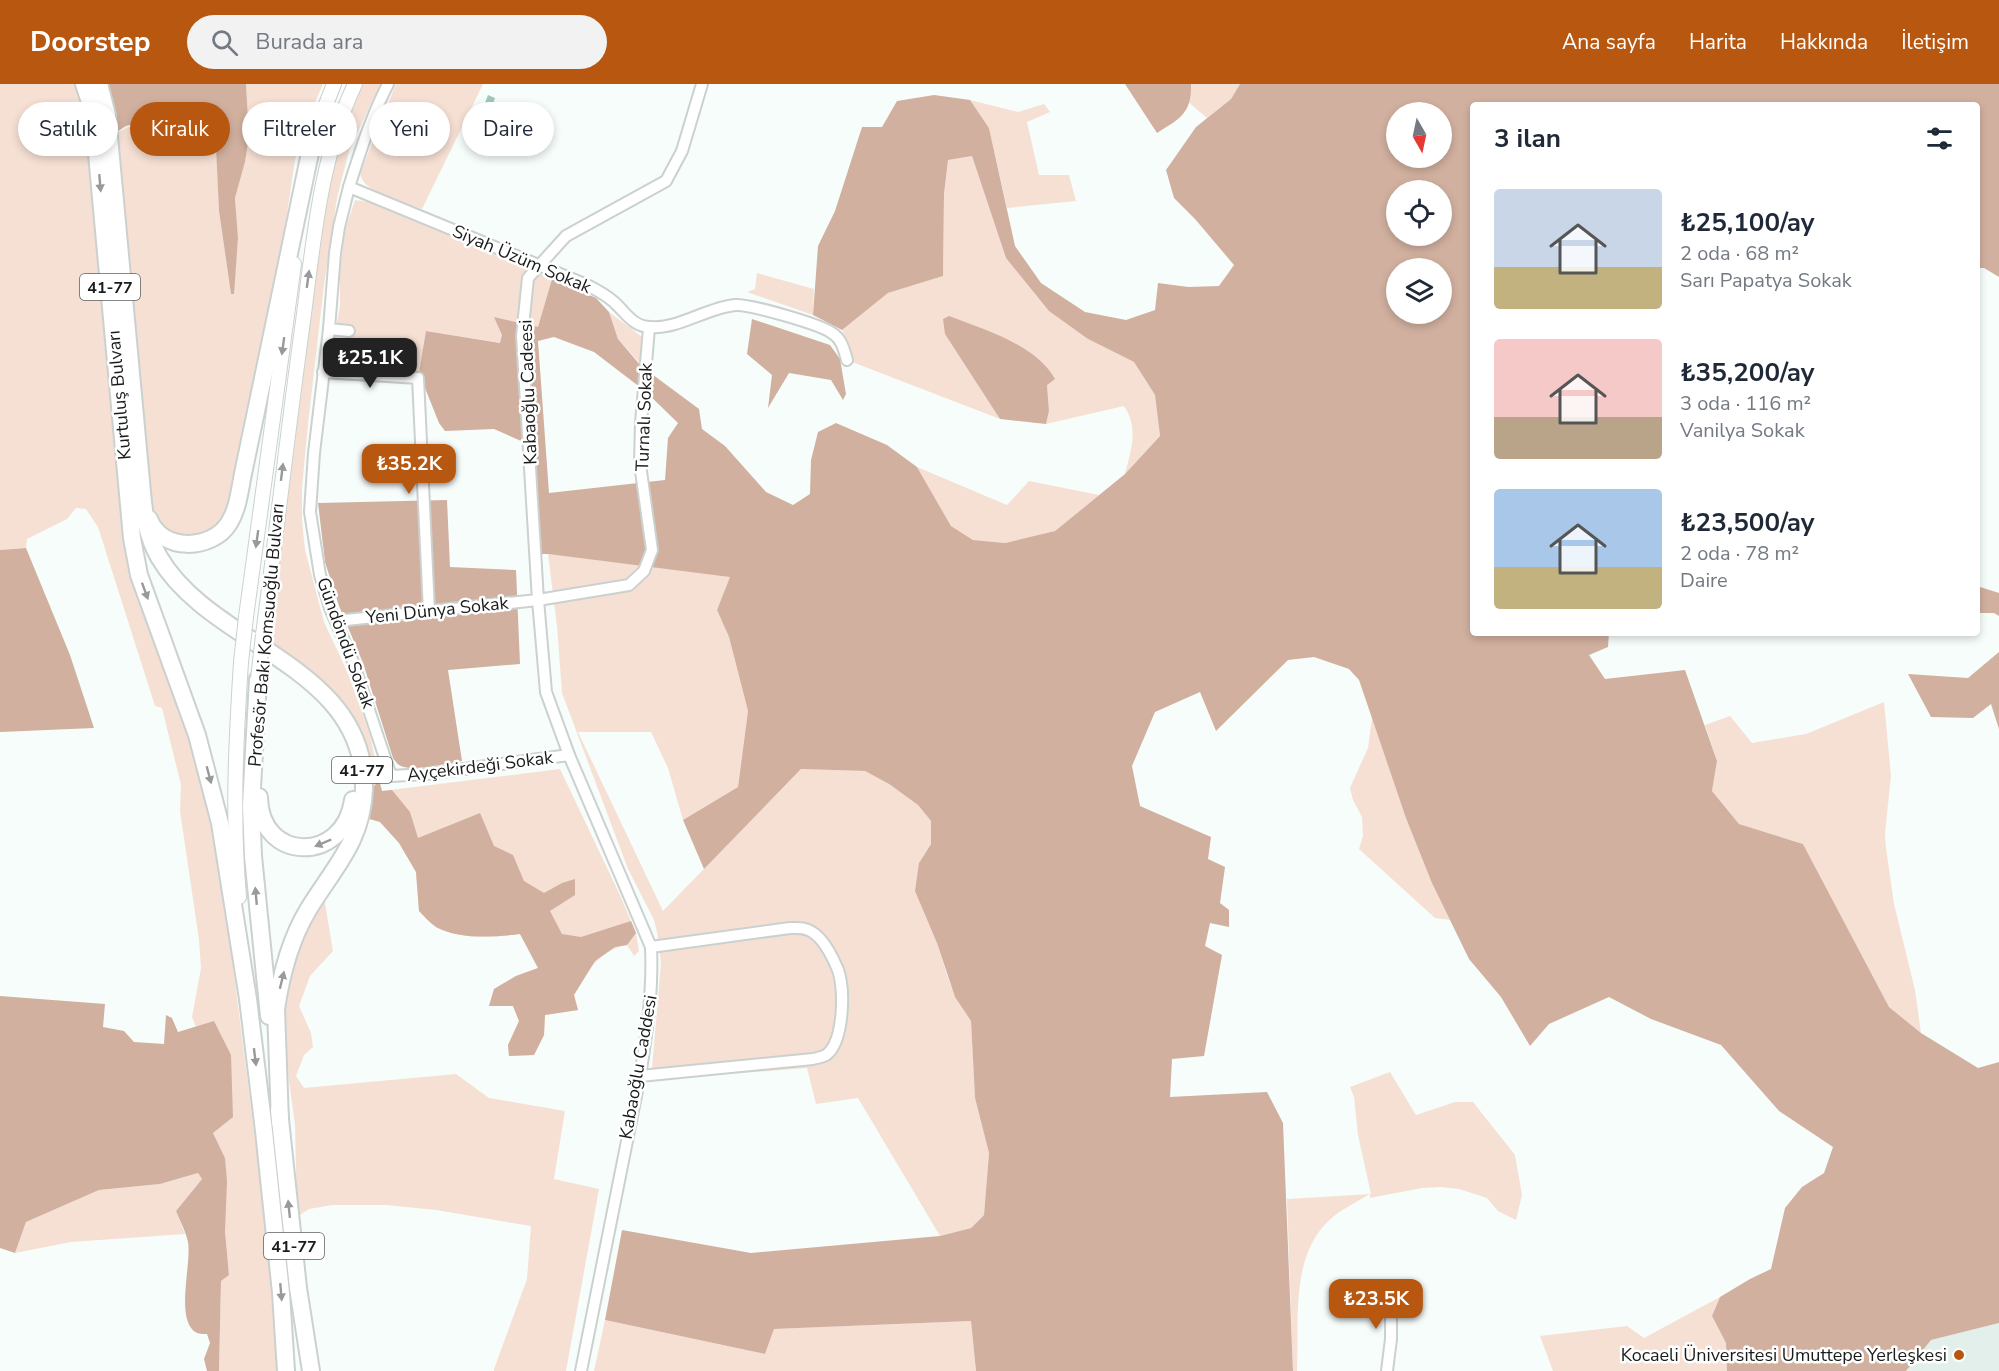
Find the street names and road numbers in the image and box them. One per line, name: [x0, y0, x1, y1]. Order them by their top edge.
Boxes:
street label: Siyah Üzüm Sokak: [449, 219, 596, 300]
road number: 41-77: [80, 274, 140, 300]
street label: Kabaoğlu Cadeesi: [513, 319, 543, 465]
street label: Kurtuluş Bulvarı: [101, 329, 137, 461]
street label: Turnalı Sokak: [630, 361, 658, 472]
street label: Profesör Baki Komsuoğlu Bulvarı: [243, 502, 289, 768]
street label: Gündöndü Sokak: [311, 574, 381, 713]
street label: Yeni Dünya Sokak: [364, 590, 510, 630]
street label: Ayçekirdeği Sokak: [406, 745, 555, 787]
road number: 41-77: [332, 757, 392, 783]
street label: Kabaoğlu Caddesi: [613, 993, 663, 1141]
road number: 41-77: [264, 1233, 324, 1259]

